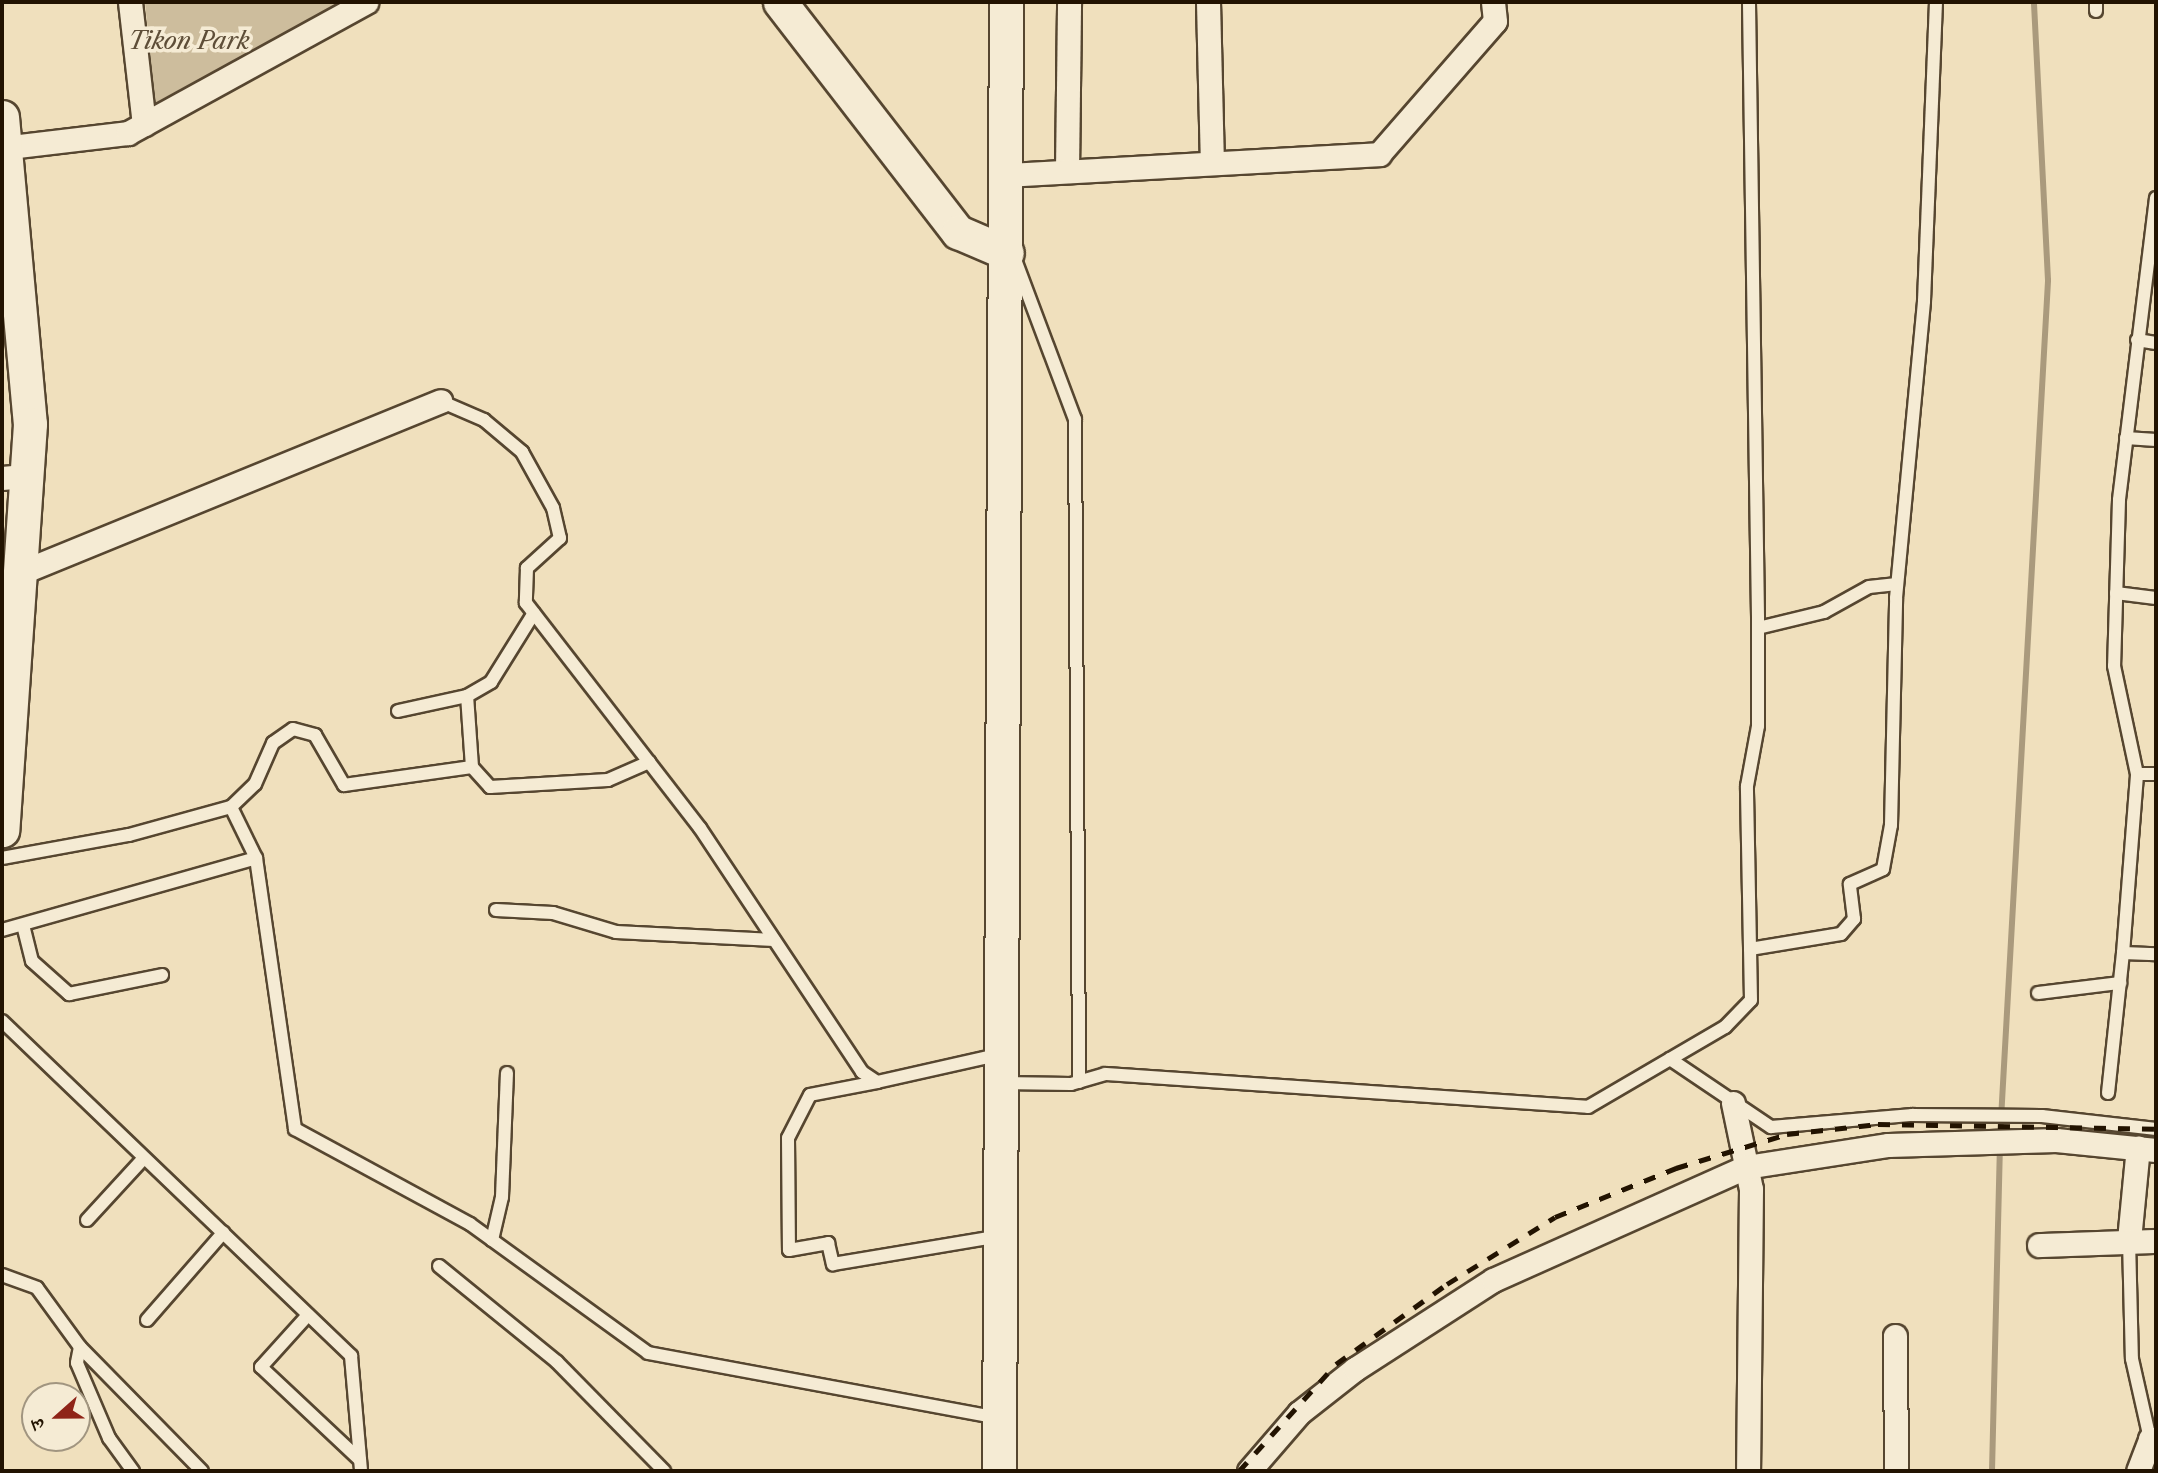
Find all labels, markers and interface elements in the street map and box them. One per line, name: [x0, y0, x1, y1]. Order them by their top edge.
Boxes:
park label: Tikon Park: [128, 27, 250, 55]
north arrow: [21, 1382, 91, 1452]
text: उ: [25, 1415, 50, 1433]

